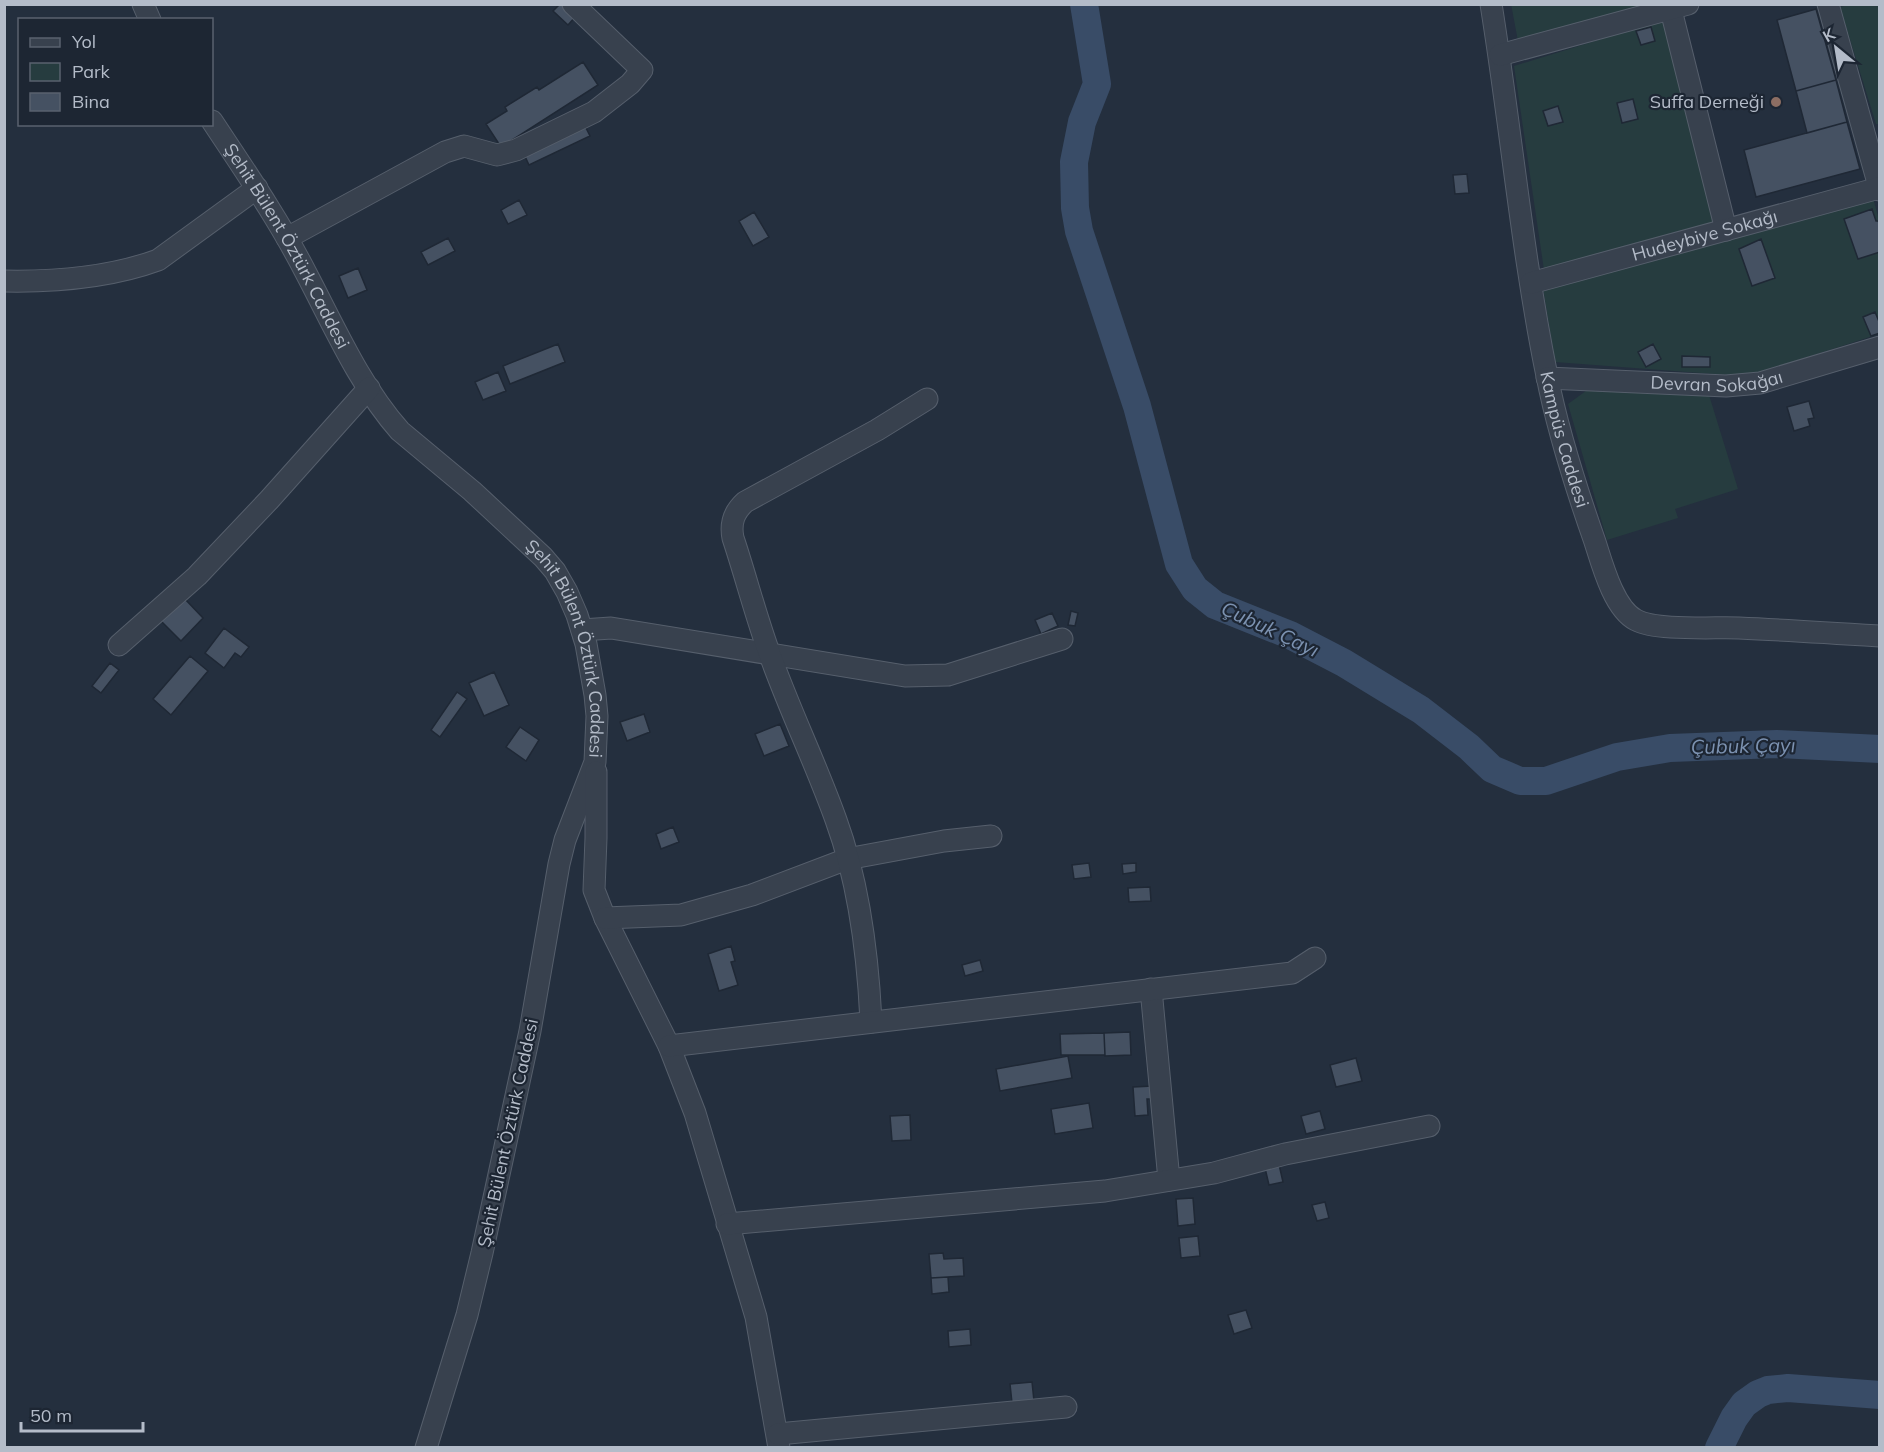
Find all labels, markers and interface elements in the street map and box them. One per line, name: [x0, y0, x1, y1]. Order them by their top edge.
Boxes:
legend: [18, 18, 213, 126]
north arrow: [1806, 18, 1866, 78]
text: K: [1819, 23, 1839, 46]
text: Yol: [71, 30, 96, 53]
text: Park: [72, 60, 111, 83]
text: Bina: [72, 90, 110, 113]
place label: Suffa Derneği: [1650, 90, 1764, 113]
marker: Suffa Derneği: [1769, 95, 1783, 109]
street label: Şehit Bülent Öztürk Caddesi: [219, 139, 355, 353]
street label: Hudeybiye Sokağı: [1629, 204, 1780, 266]
street label: Devran Sokağaı: [1650, 365, 1785, 397]
street label: Kampüs Caddesi: [1535, 369, 1594, 511]
street label: Şehit Bülent Öztürk Caddesi: [521, 534, 609, 758]
water label: Çubuk Çayı: [1217, 595, 1323, 662]
water label: Çubuk Çayı: [1690, 732, 1796, 759]
street label: Şehit Bülent Öztürk Caddesi: [472, 1017, 543, 1249]
scale bar: [21, 1395, 142, 1433]
text: 50 m: [30, 1404, 72, 1427]

